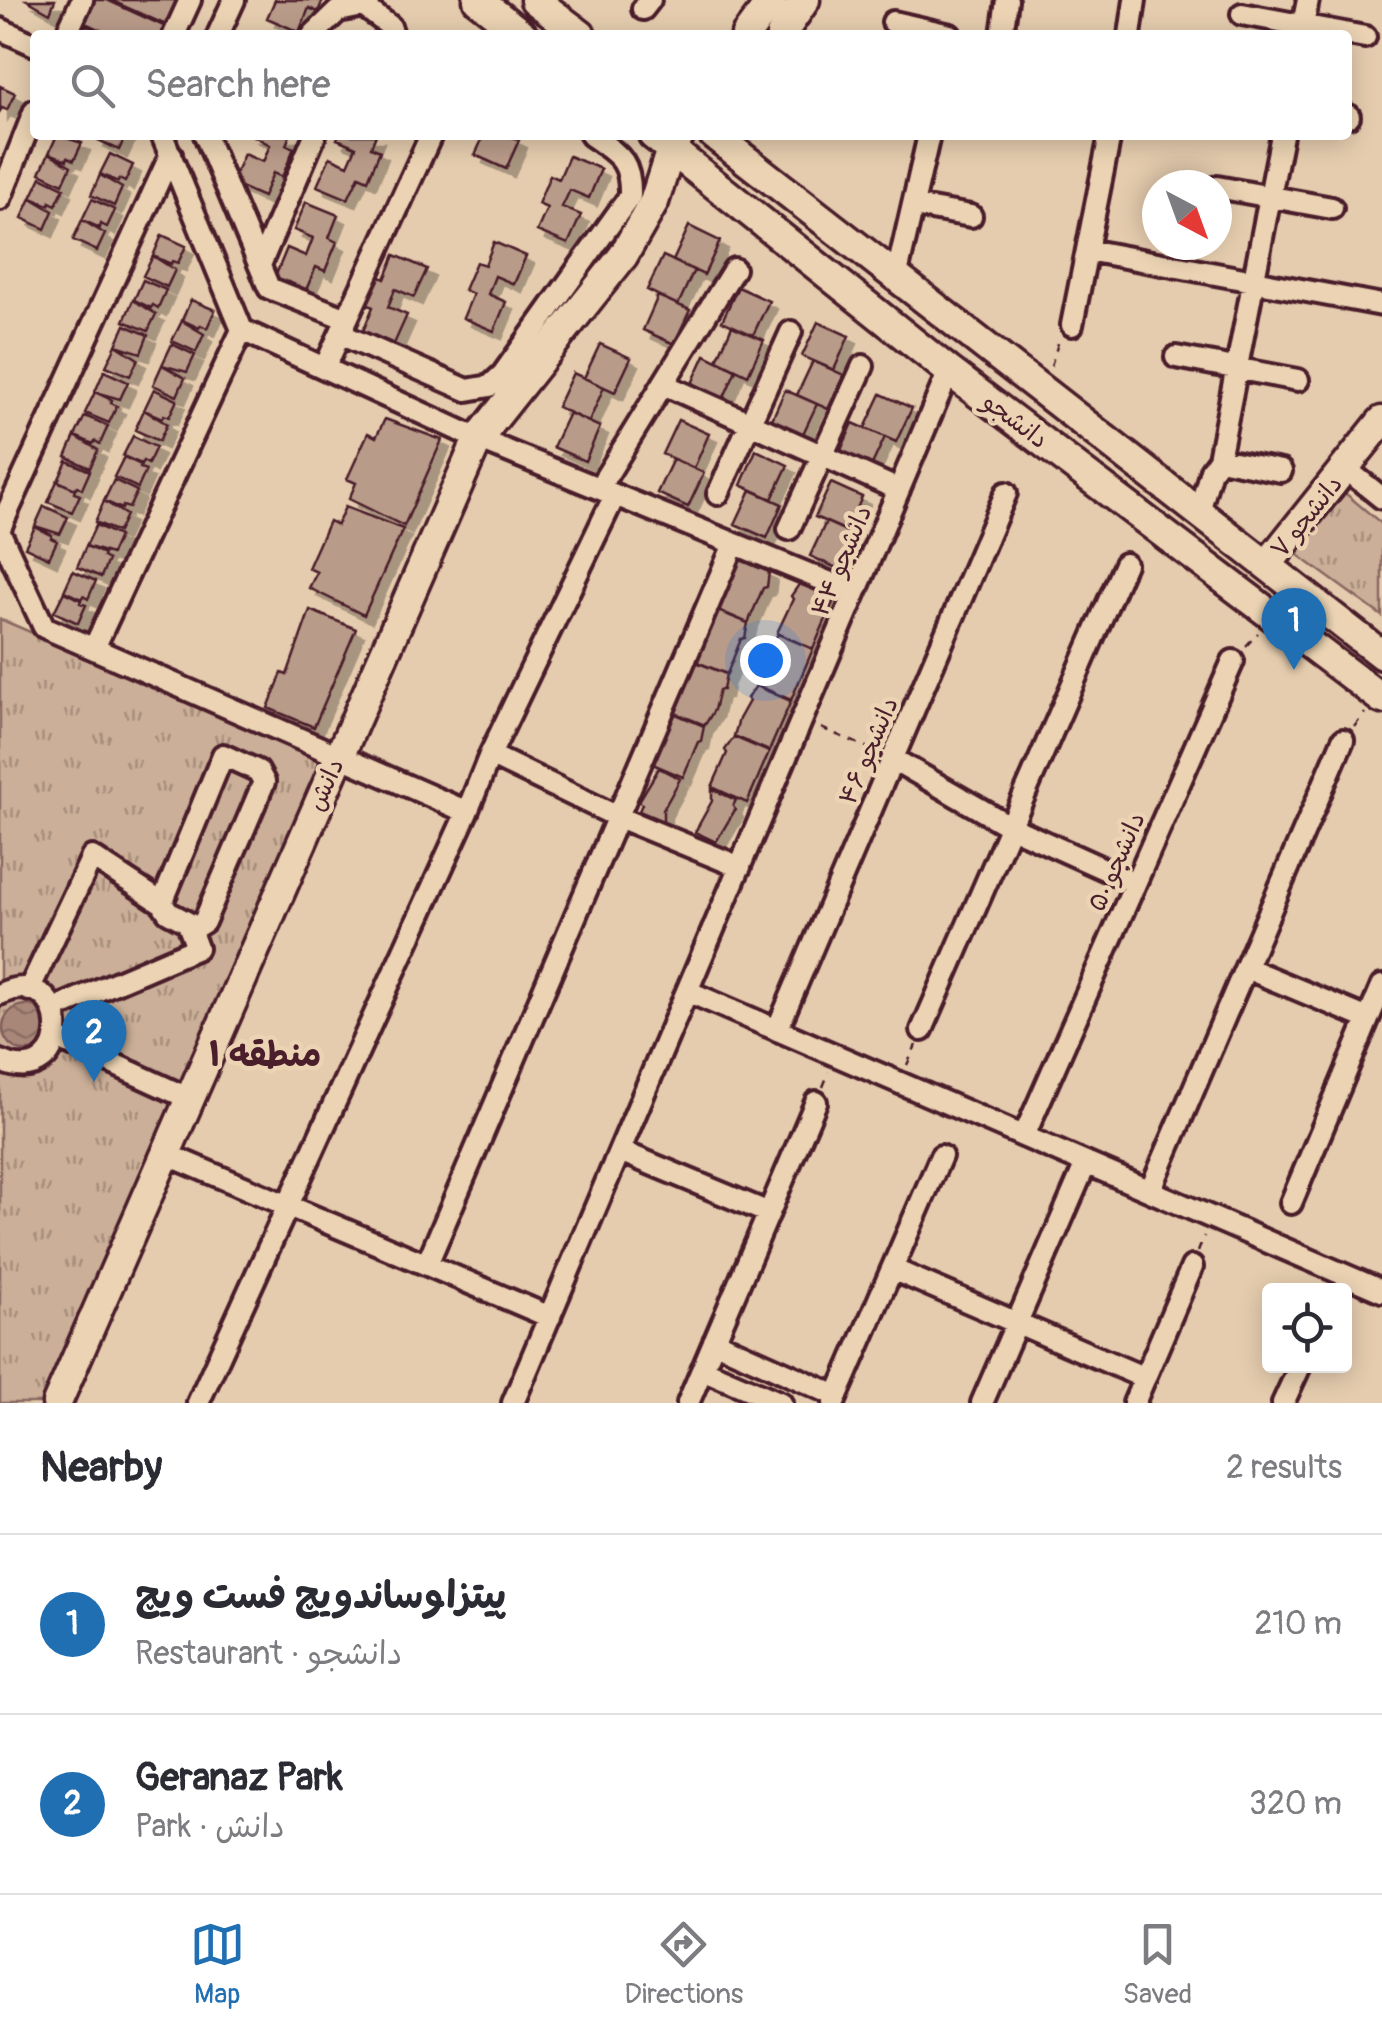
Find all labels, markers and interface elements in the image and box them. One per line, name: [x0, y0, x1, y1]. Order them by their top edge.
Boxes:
search box: [30, 30, 1352, 140]
icon: search: [65, 58, 120, 113]
text: Search here: [145, 61, 331, 109]
north arrow: [1142, 170, 1232, 260]
street label: دانشجو: [975, 386, 1054, 456]
street label: دانشجو ۷: [1264, 469, 1350, 565]
street label: دانشجو ۴۴: [805, 501, 879, 621]
pin: 1: [1262, 588, 1326, 670]
your location: [740, 635, 791, 686]
street label: دانشجو ۴۶: [833, 693, 905, 809]
street label: دانش: [301, 754, 351, 816]
street label: دانشجو ۵۰: [1081, 808, 1153, 916]
pin: 2: [62, 1000, 126, 1082]
district label: منطقه ۱: [209, 1033, 321, 1077]
map controls: [1262, 1283, 1352, 1373]
button: locate: [1262, 1283, 1352, 1373]
text: Nearby: [40, 1442, 162, 1494]
text: 2 results: [1226, 1448, 1342, 1488]
text: پیتزاوساندویچ فست ویچ: [135, 1572, 506, 1620]
text: 1: [66, 1604, 79, 1644]
text: 210 m: [1254, 1604, 1342, 1644]
text: Restaurant · دانشجو: [135, 1634, 402, 1674]
text: Geranaz Park: [135, 1754, 343, 1802]
text: 2: [64, 1784, 81, 1824]
text: 320 m: [1249, 1784, 1342, 1824]
text: Park · دانش: [135, 1807, 285, 1847]
tab: Map: [190, 1917, 245, 2012]
tab: Directions: [624, 1917, 743, 2012]
tab: Saved: [1123, 1917, 1192, 2012]

